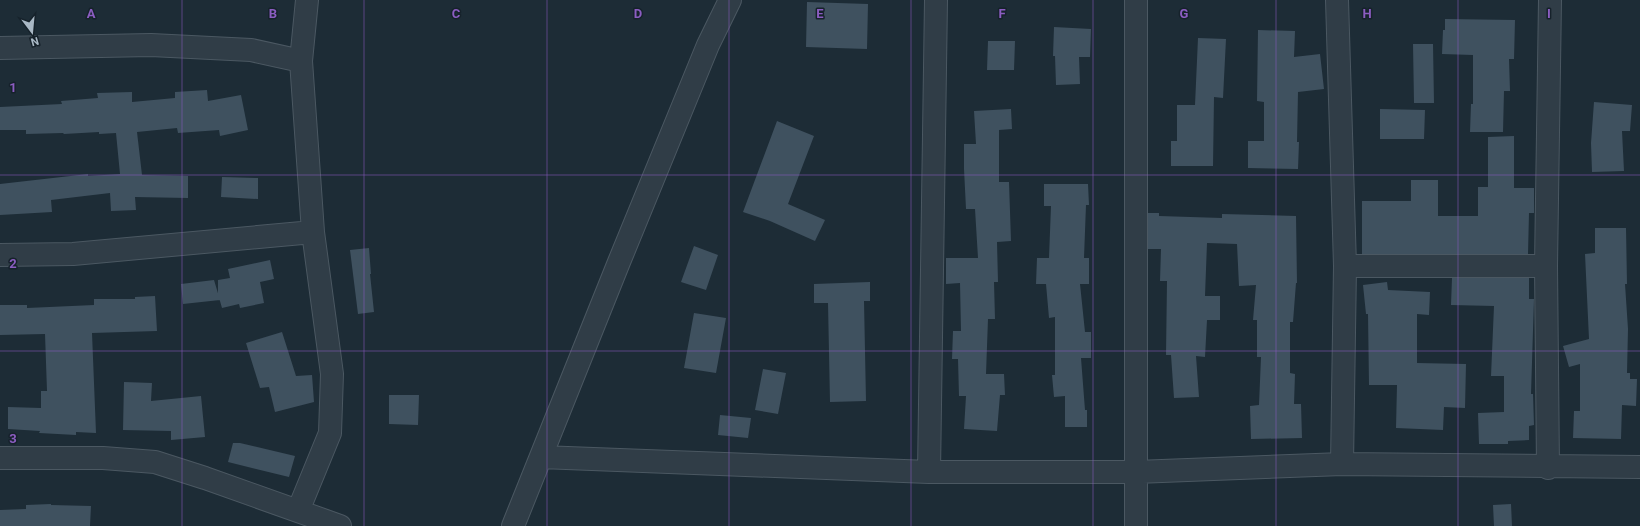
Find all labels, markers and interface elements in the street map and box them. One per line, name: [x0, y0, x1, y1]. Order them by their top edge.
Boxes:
text: A: [87, 6, 96, 21]
text: B: [269, 6, 277, 21]
text: C: [452, 6, 461, 21]
text: D: [634, 6, 642, 21]
text: E: [816, 6, 824, 21]
text: F: [998, 6, 1006, 21]
text: G: [1180, 6, 1189, 21]
text: H: [1362, 6, 1372, 21]
text: I: [1547, 6, 1551, 21]
north arrow: [12, 12, 52, 52]
text: N: [29, 34, 40, 49]
text: 1: [9, 80, 17, 95]
text: 2: [9, 256, 17, 271]
text: 3: [9, 431, 17, 446]

